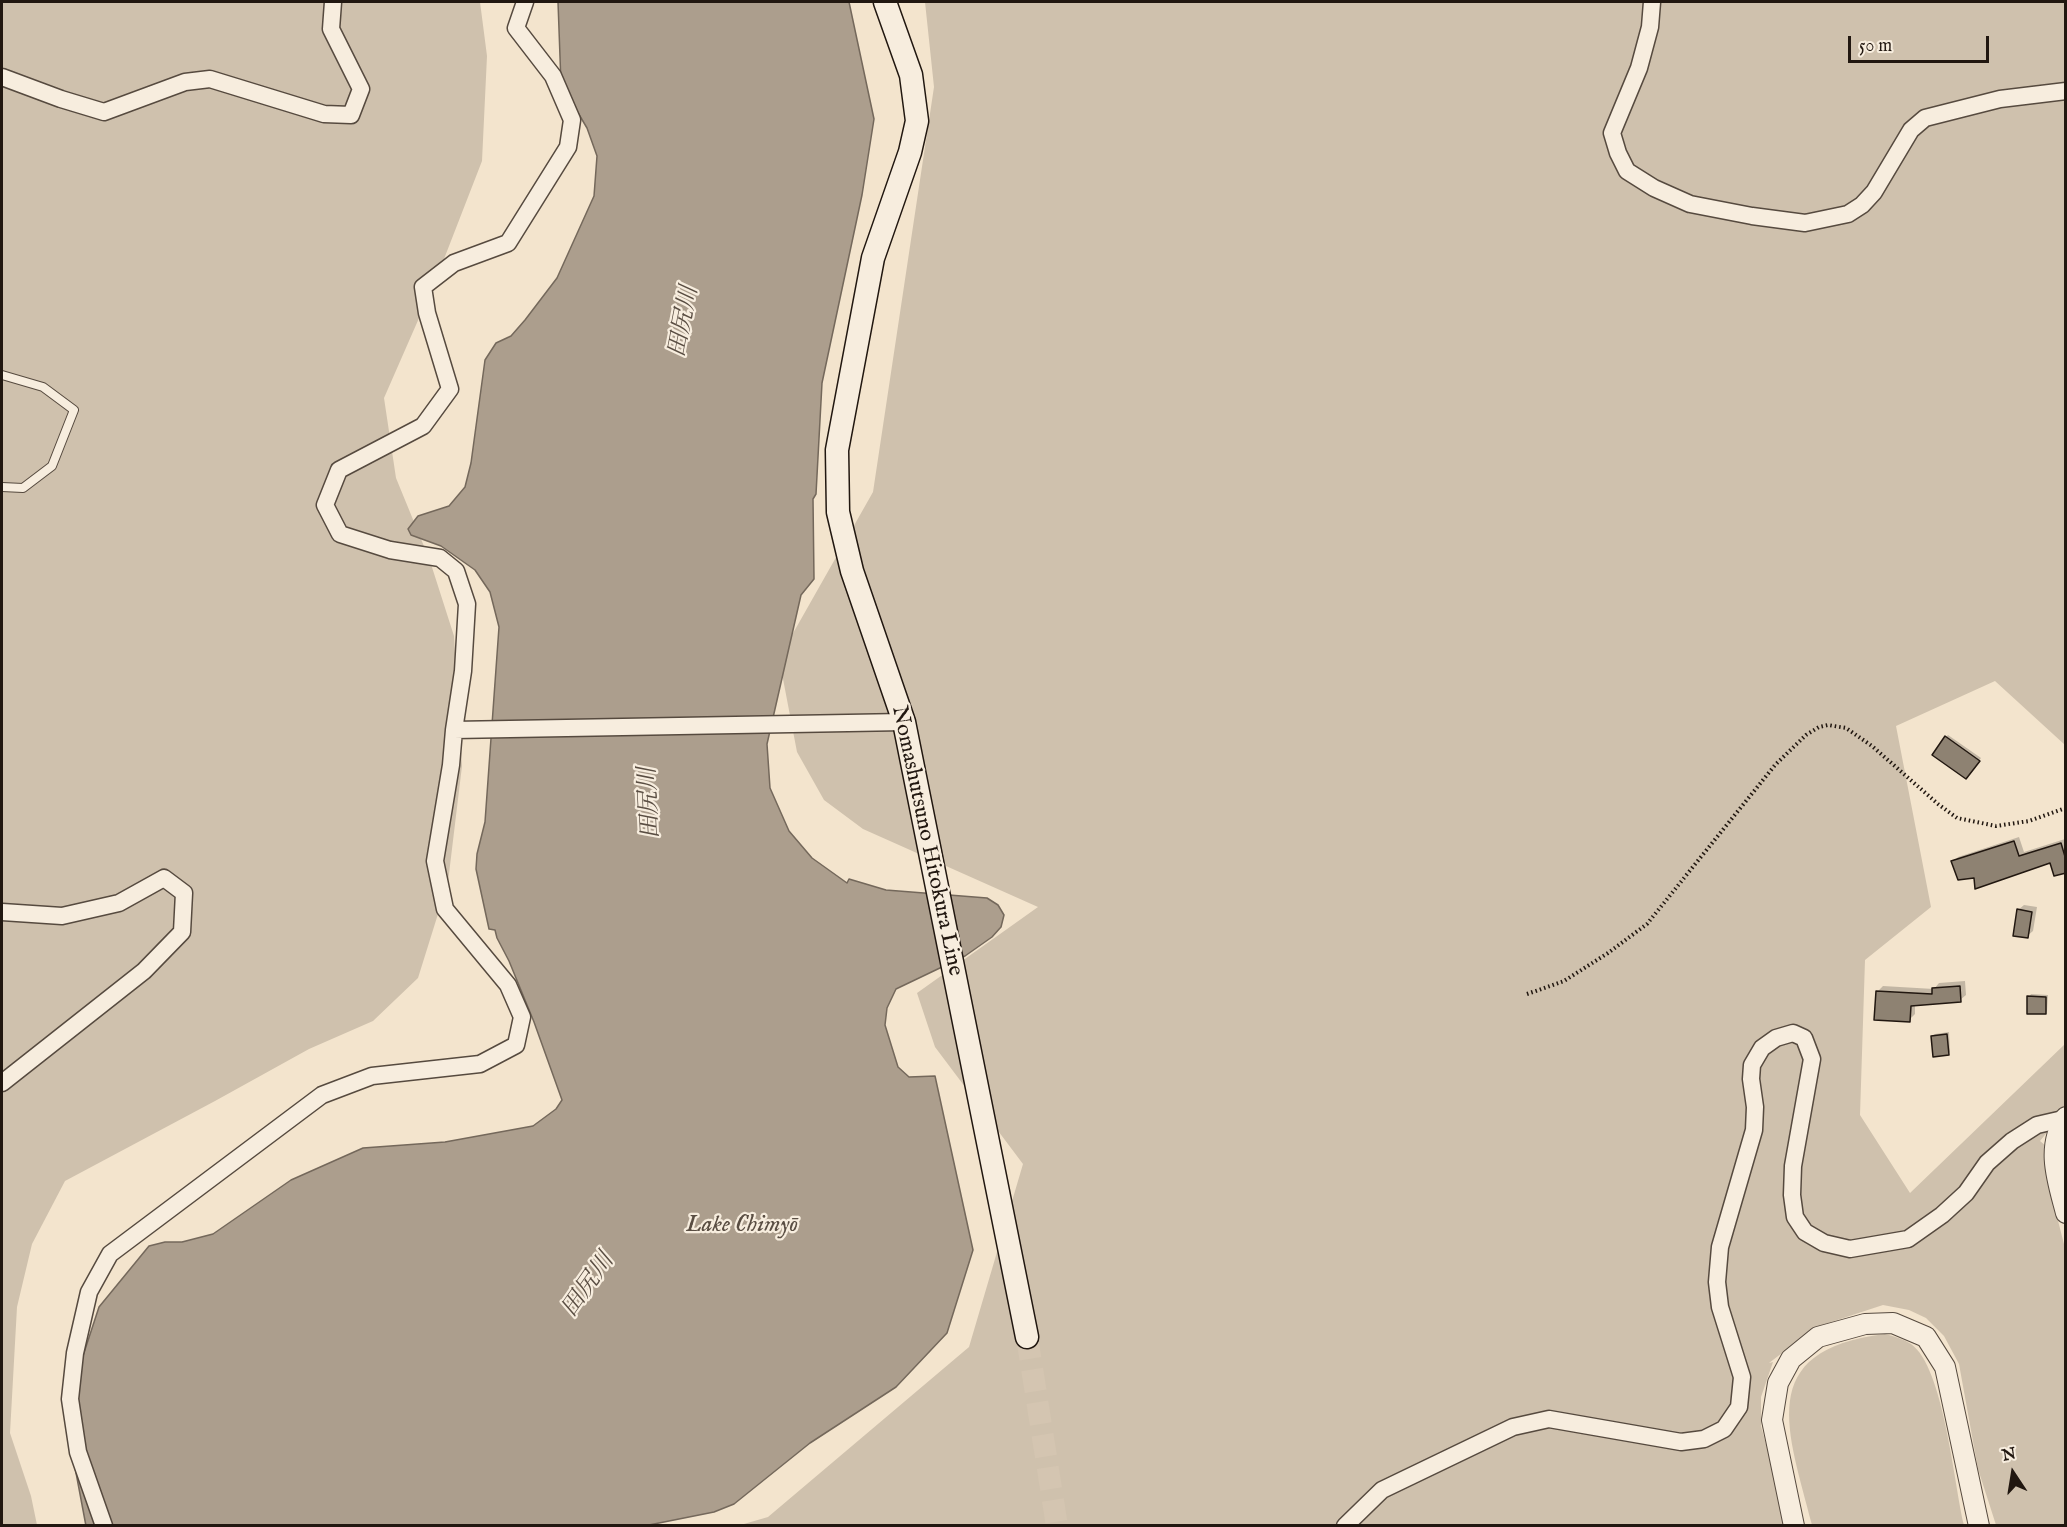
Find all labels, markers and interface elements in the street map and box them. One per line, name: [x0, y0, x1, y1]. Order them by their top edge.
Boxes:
scale bar: [1851, 24, 1992, 62]
text: 50 m: [1859, 35, 1892, 58]
water label: 田尻川: [664, 284, 706, 360]
street label: Nomashutsuno Hitokura Line: [884, 704, 968, 978]
water label: 田尻川: [635, 766, 667, 840]
water label: Lake Chimyō: [686, 1212, 798, 1240]
water label: 田尻川: [557, 1248, 621, 1324]
north arrow: [1983, 1443, 2043, 1503]
text: N: [2000, 1444, 2018, 1467]

